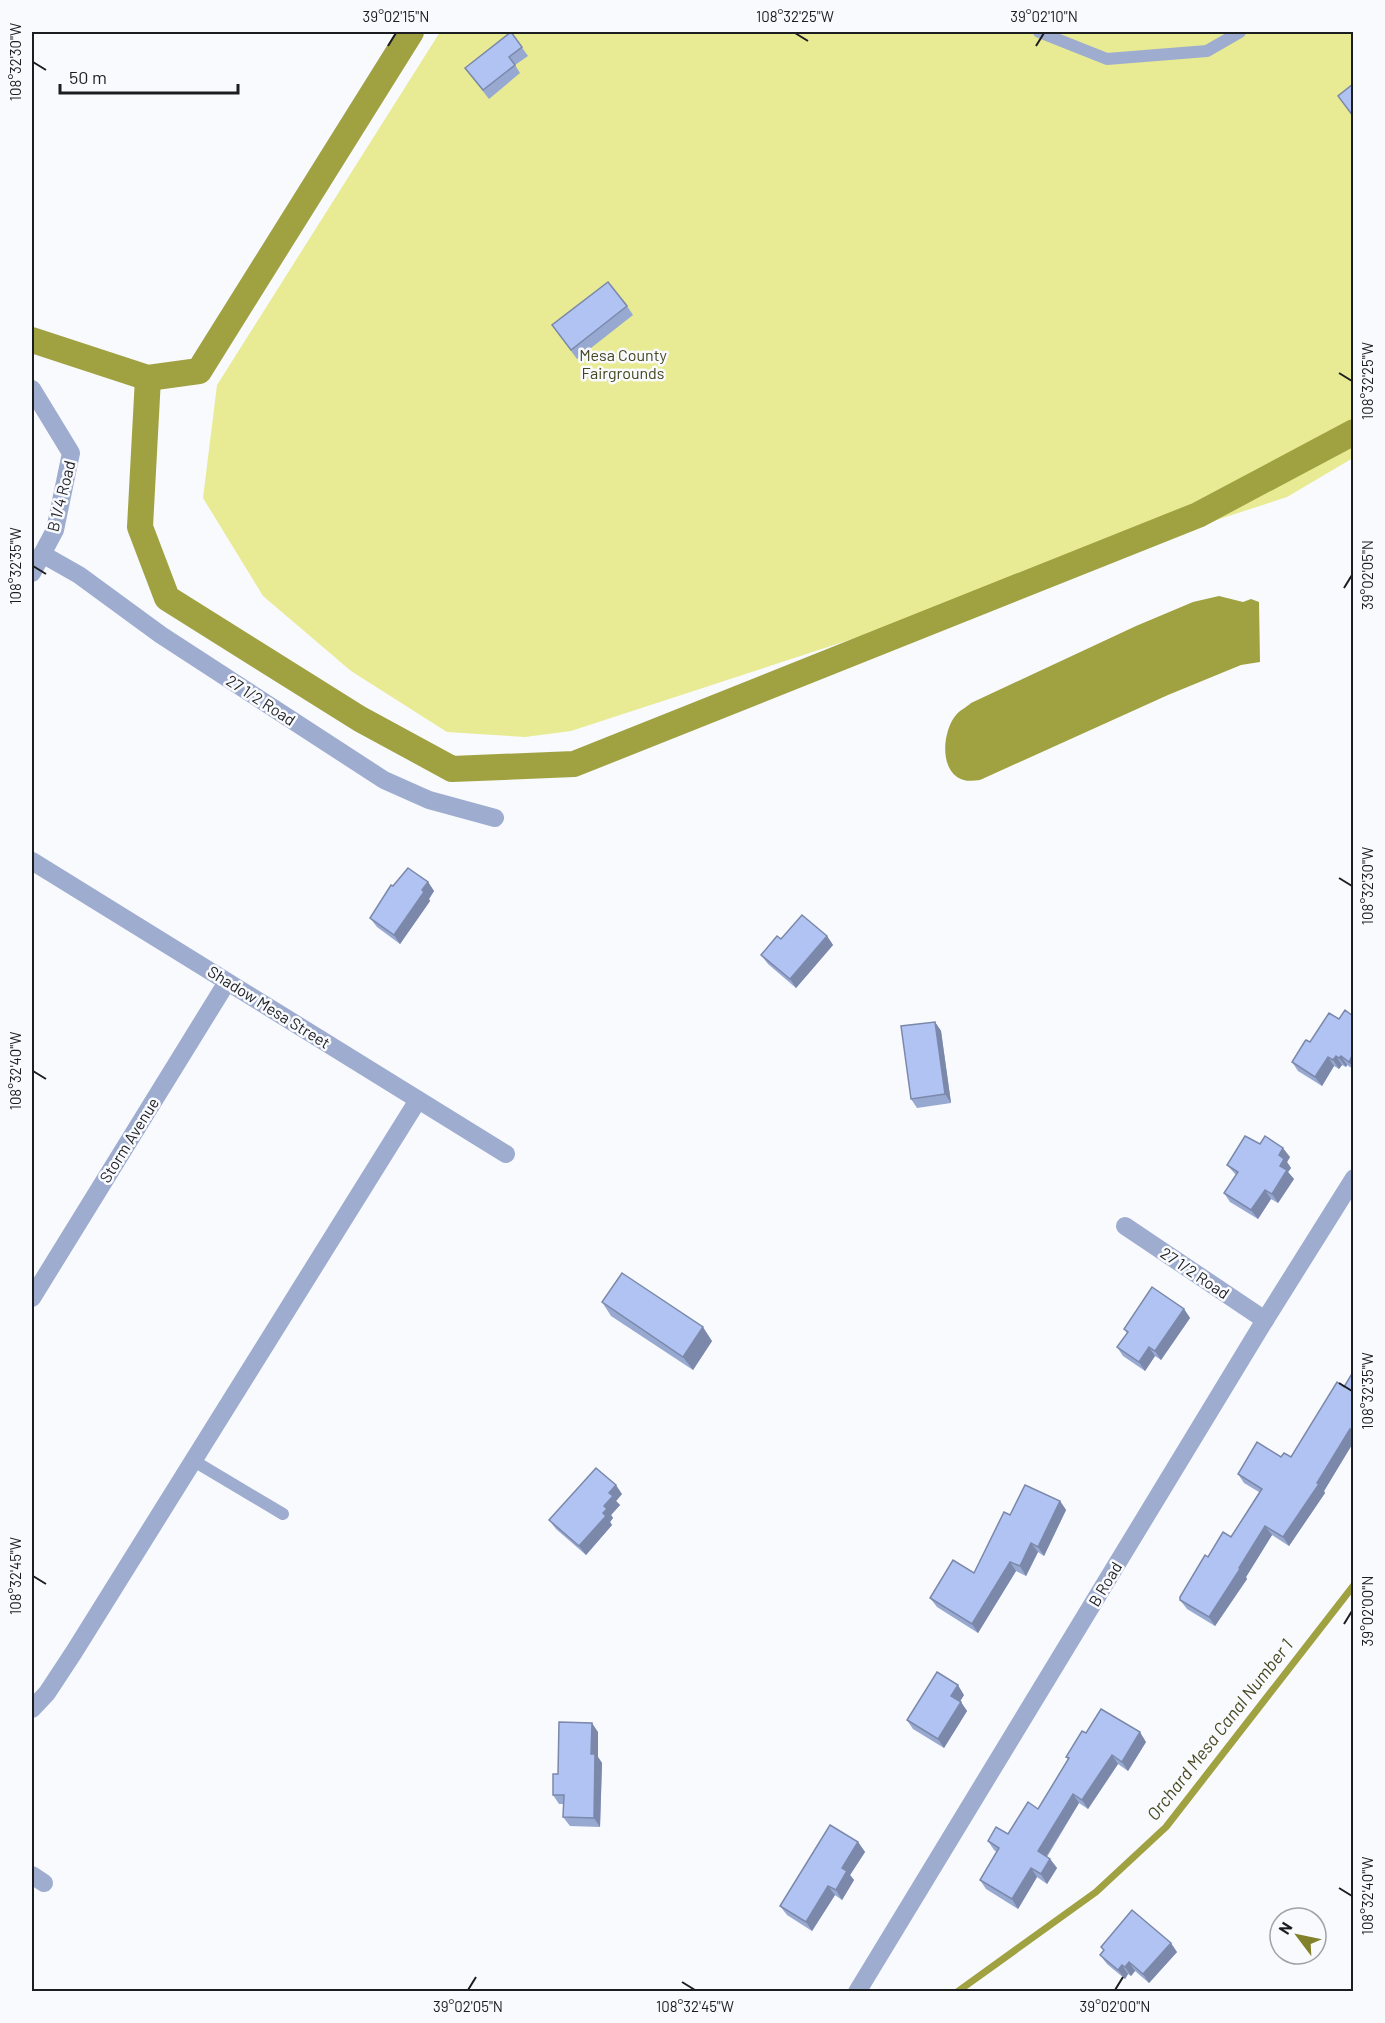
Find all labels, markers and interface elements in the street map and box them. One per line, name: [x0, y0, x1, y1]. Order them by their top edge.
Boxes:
text: 39°02'15"N: [363, 7, 429, 25]
text: 108°32'25"W: [756, 7, 834, 25]
text: 39°02'10"N: [1010, 7, 1078, 25]
text: 108°32'30"W: [6, 23, 24, 101]
scale bar: [60, 57, 238, 95]
text: 50 m: [69, 66, 107, 88]
text: 108°32'25"W: [1358, 342, 1376, 420]
park label: Mesa County Fairgrounds: [579, 345, 667, 382]
street label: B 1/4 Road: [43, 458, 79, 533]
text: 108°32'35"W: [6, 527, 24, 605]
text: 39°02'05"N: [1358, 540, 1376, 610]
street label: 27 1/2 Road: [223, 670, 299, 729]
text: 108°32'30"W: [1358, 847, 1376, 925]
street label: Shadow Mesa Street: [205, 961, 334, 1052]
text: 108°32'40"W: [6, 1032, 24, 1110]
street label: Storm Avenue: [95, 1094, 162, 1186]
street label: 27 1/2 Road: [1157, 1243, 1233, 1302]
text: 108°32'35"W: [1358, 1352, 1376, 1430]
text: 108°32'45"W: [6, 1537, 24, 1615]
street label: B Road: [1084, 1558, 1125, 1609]
text: 39°02'00"N: [1358, 1576, 1376, 1646]
water label: Orchard Mesa Canal Number 1: [1142, 1634, 1297, 1824]
text: 108°32'40"W: [1358, 1857, 1376, 1935]
north arrow: [1268, 1906, 1328, 1966]
text: N: [1274, 1918, 1296, 1937]
text: 39°02'05"N: [433, 1997, 503, 2015]
text: 108°32'45"W: [656, 1997, 734, 2015]
text: 39°02'00"N: [1080, 1997, 1150, 2015]

